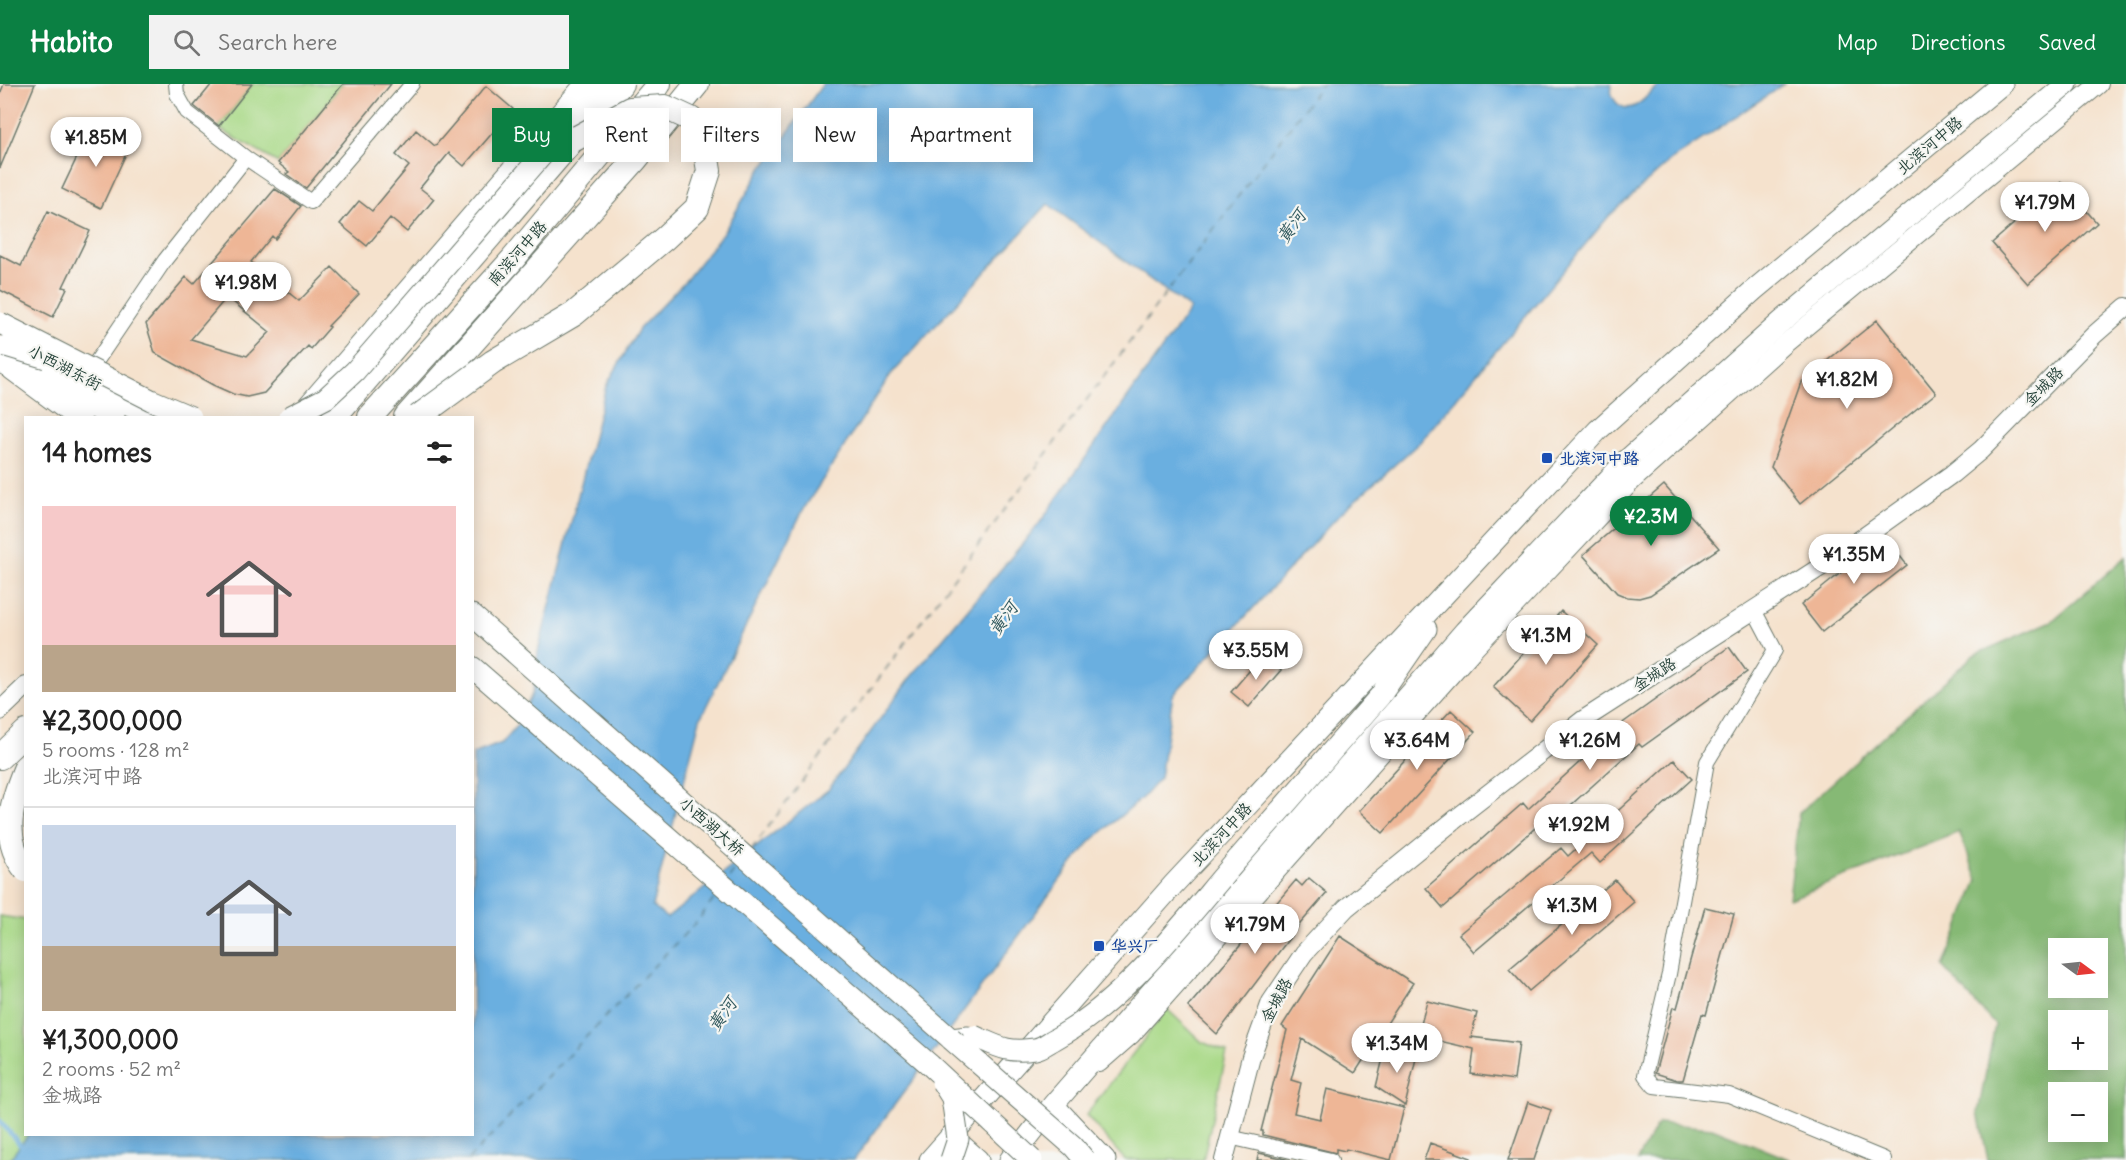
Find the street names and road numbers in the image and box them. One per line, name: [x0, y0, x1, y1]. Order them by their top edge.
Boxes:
street label: 北滨河中路: [1892, 112, 1966, 178]
street label: 南滨河中路: [483, 216, 551, 290]
street label: 小西湖东街: [25, 340, 105, 394]
street label: 金城路: [2019, 362, 2067, 410]
street label: 金城路: [1628, 653, 1680, 695]
street label: 小西湖大桥: [675, 792, 749, 860]
street label: 北滨河中路: [1186, 798, 1256, 870]
street label: 金城路: [1256, 974, 1296, 1026]

